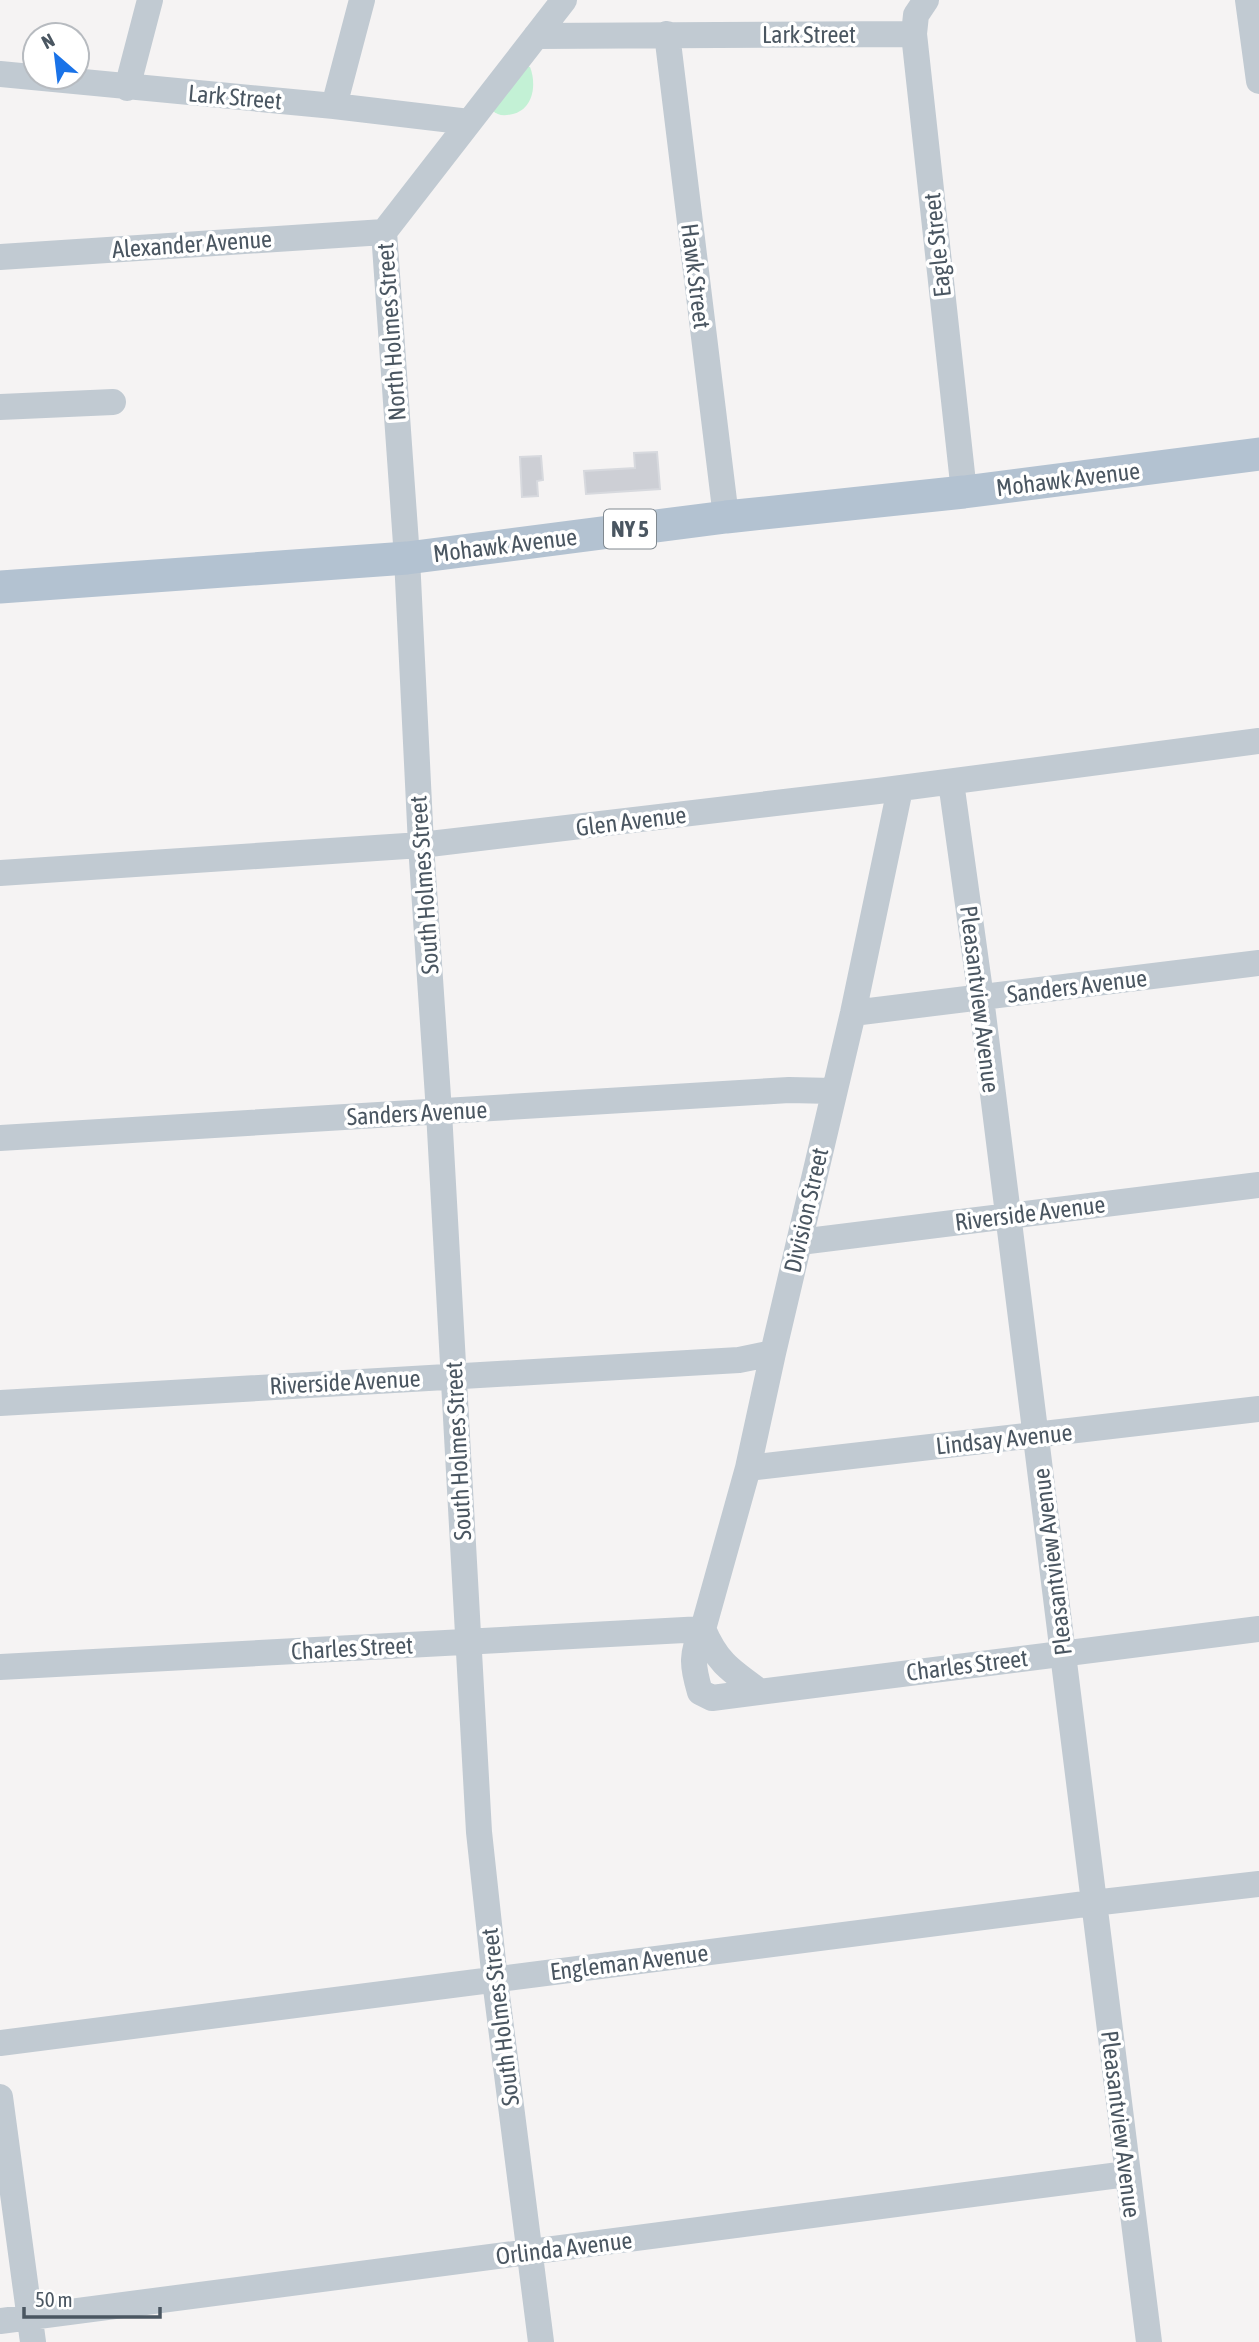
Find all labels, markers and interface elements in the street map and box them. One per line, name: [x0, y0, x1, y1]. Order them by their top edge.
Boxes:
north arrow: [21, 21, 91, 91]
street label: Lark Street: [762, 21, 856, 48]
text: N: [38, 29, 58, 53]
street label: Lark Street: [187, 79, 283, 115]
street label: Eagle Street: [918, 191, 956, 298]
street label: Hawk Street: [676, 222, 716, 330]
street label: Alexander Avenue: [111, 225, 273, 263]
street label: North Holmes Street: [371, 242, 411, 422]
street label: Mohawk Avenue: [995, 457, 1141, 501]
road number: NY 5: [604, 509, 656, 548]
street label: Mohawk Avenue: [432, 523, 578, 567]
street label: South Holmes Street: [404, 795, 444, 975]
street label: Glen Avenue: [574, 801, 688, 841]
street label: Pleasantview Avenue: [955, 904, 1005, 1094]
street label: Sanders Avenue: [1006, 964, 1148, 1008]
street label: Sanders Avenue: [346, 1096, 488, 1130]
street label: Division Street: [779, 1145, 833, 1275]
street label: Riverside Avenue: [953, 1190, 1107, 1236]
street label: South Holmes Street: [440, 1361, 476, 1541]
street label: Riverside Avenue: [269, 1365, 421, 1399]
street label: Lindsay Avenue: [934, 1418, 1074, 1460]
street label: Pleasantview Avenue: [1027, 1467, 1077, 1657]
street label: Charles Street: [290, 1631, 414, 1665]
street label: Charles Street: [905, 1644, 1029, 1686]
street label: South Holmes Street: [476, 1926, 524, 2107]
street label: Engleman Avenue: [548, 1939, 710, 1985]
street label: Pleasantview Avenue: [1096, 2029, 1146, 2219]
street label: Orlinda Avenue: [494, 2226, 634, 2270]
scale bar: [24, 2276, 161, 2320]
text: 50 m: [35, 2287, 73, 2311]

